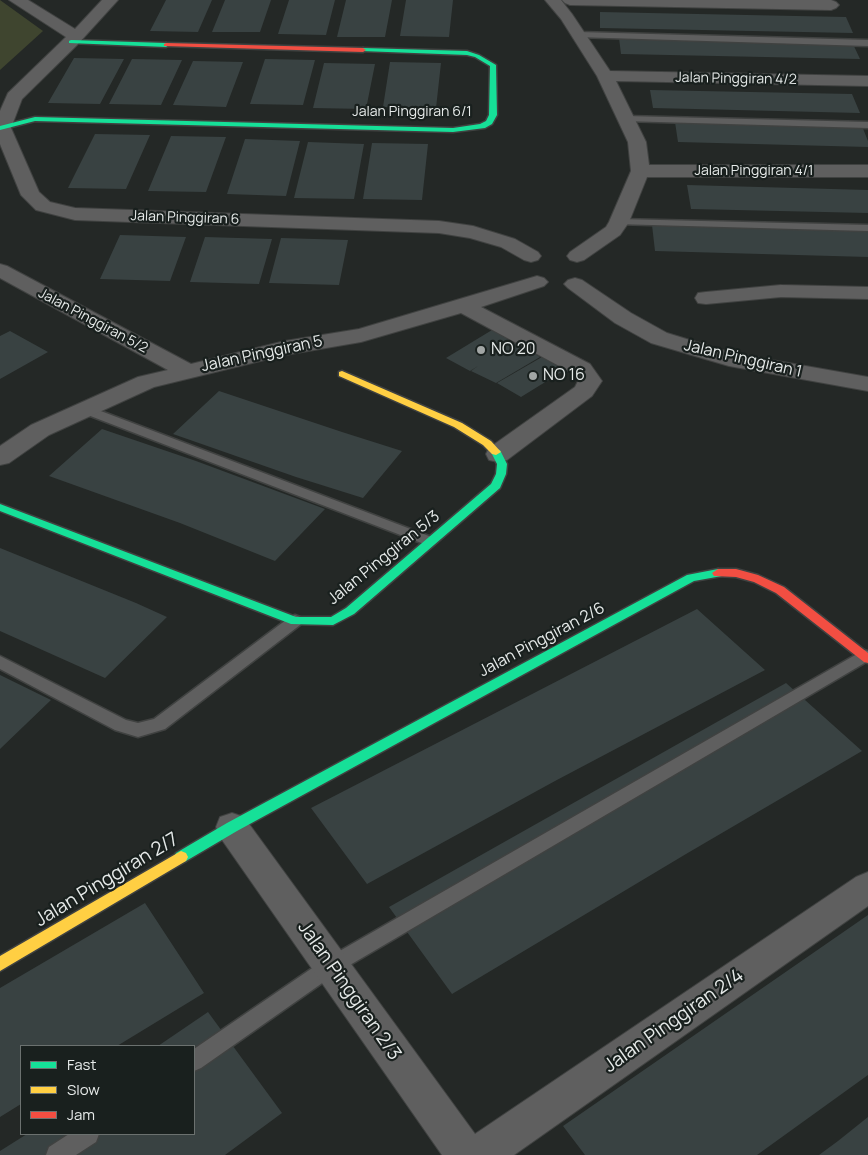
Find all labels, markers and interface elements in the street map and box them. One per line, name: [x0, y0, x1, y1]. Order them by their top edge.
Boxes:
street label: Jalan Pinggiran 4/2: [675, 70, 797, 88]
street label: Jalan Pinggiran 6/1: [352, 104, 472, 120]
street label: Jalan Pinggiran 4/1: [694, 163, 814, 179]
street label: Jalan Pinggiran 6: [130, 208, 240, 228]
street label: Jalan Pinggiran 5/2: [35, 285, 151, 357]
street label: Jalan Pinggiran 5: [200, 332, 324, 376]
street label: Jalan Pinggiran 1: [682, 336, 804, 382]
place label: NO 20: [491, 340, 536, 360]
marker: NO 20: [475, 344, 487, 356]
place label: NO 16: [543, 366, 585, 386]
marker: NO 16: [527, 370, 539, 382]
street label: Jalan Pinggiran 5/3: [324, 507, 444, 609]
street label: Jalan Pinggiran 2/6: [476, 599, 608, 681]
street label: Jalan Pinggiran 2/7: [31, 828, 183, 932]
street label: Jalan Pinggiran 2/3: [293, 917, 405, 1065]
street label: Jalan Pinggiran 2/4: [600, 964, 748, 1078]
legend: [20, 1045, 195, 1135]
text: Fast: [67, 1054, 96, 1075]
text: Slow: [67, 1079, 100, 1100]
text: Jam: [67, 1104, 95, 1125]

